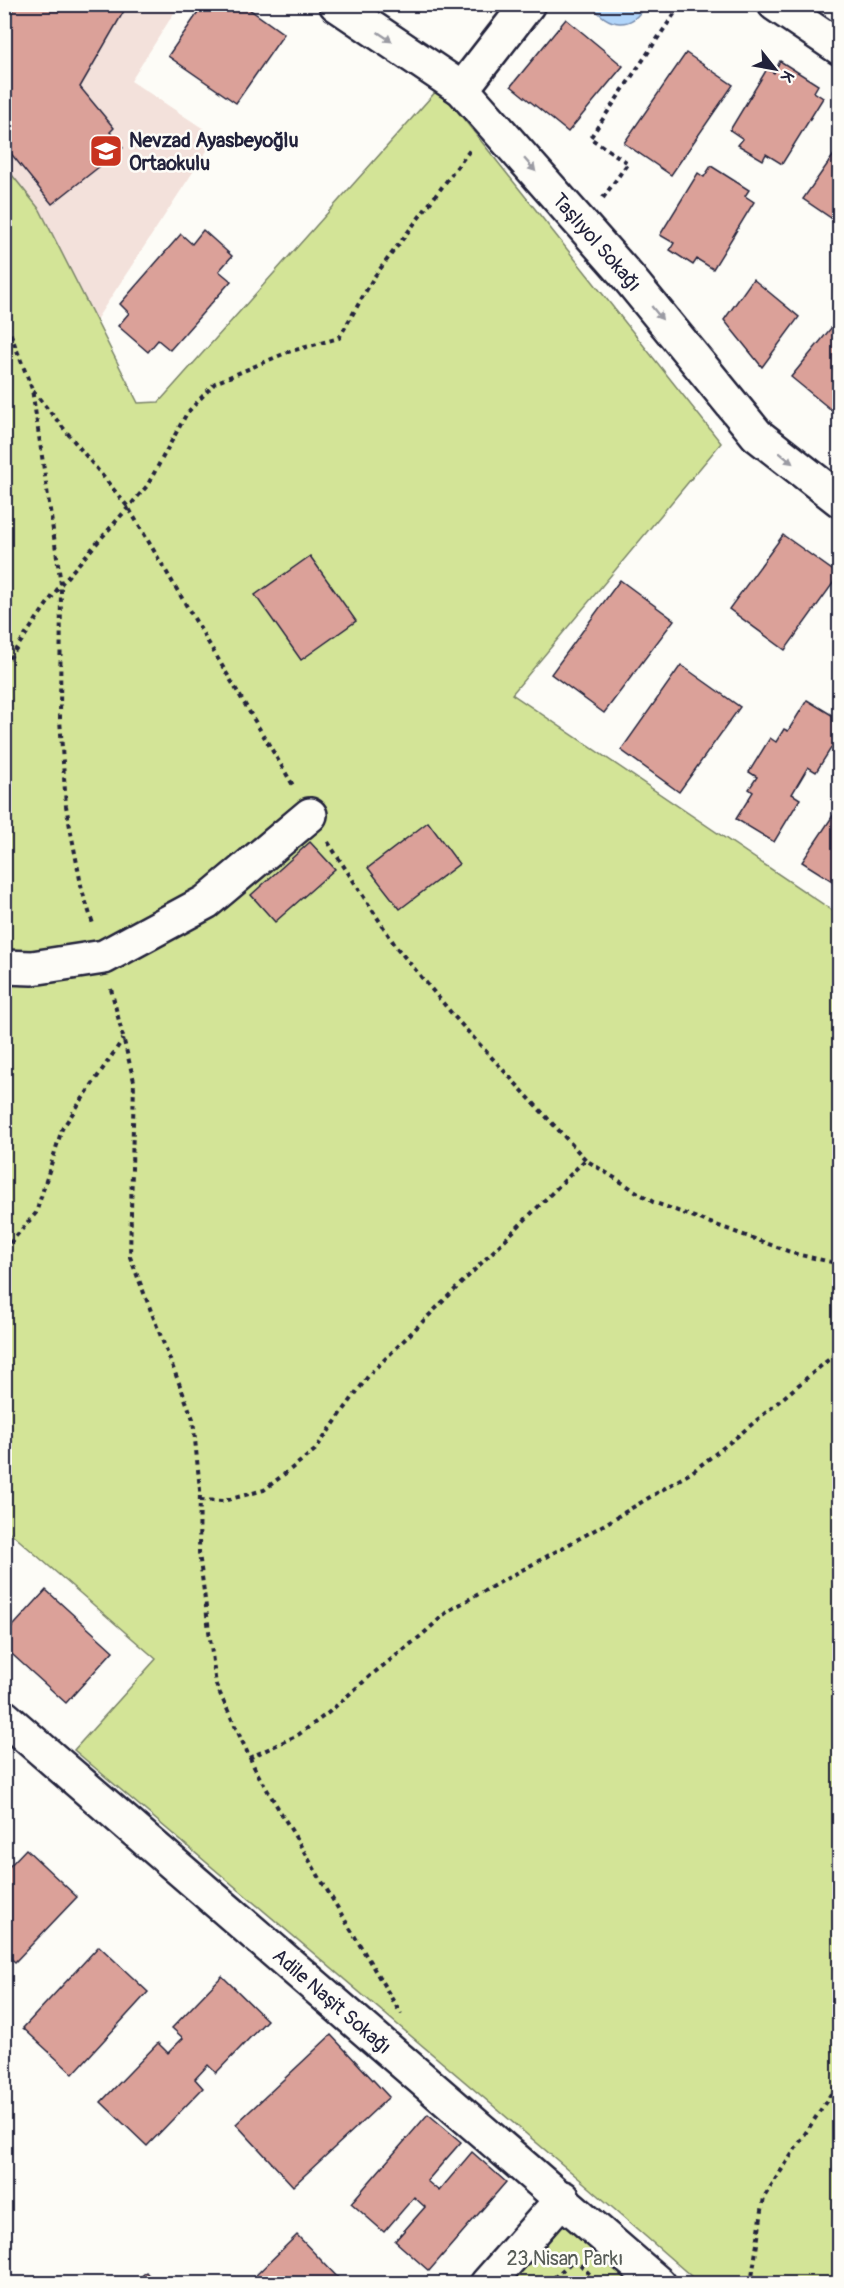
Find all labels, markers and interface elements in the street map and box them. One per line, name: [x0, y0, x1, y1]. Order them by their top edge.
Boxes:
one-way arrow: [376, 31, 392, 43]
north arrow: [745, 39, 805, 99]
text: K: [776, 67, 798, 86]
place label: Nevzad Ayasbeyoğlu Ortaokulu: [129, 128, 298, 176]
school or university icon: Nevzad Ayasbeyoğlu Ortaokulu: [88, 133, 124, 169]
one-way arrow: [523, 157, 536, 173]
street label: Taşlıyol Sokağı: [547, 188, 647, 296]
one-way arrow: [650, 305, 663, 320]
one-way arrow: [778, 451, 793, 464]
street label: Adile Naşit Sokağı: [268, 1943, 397, 2059]
park label: 23 Nisan Parkı: [507, 2246, 623, 2271]

